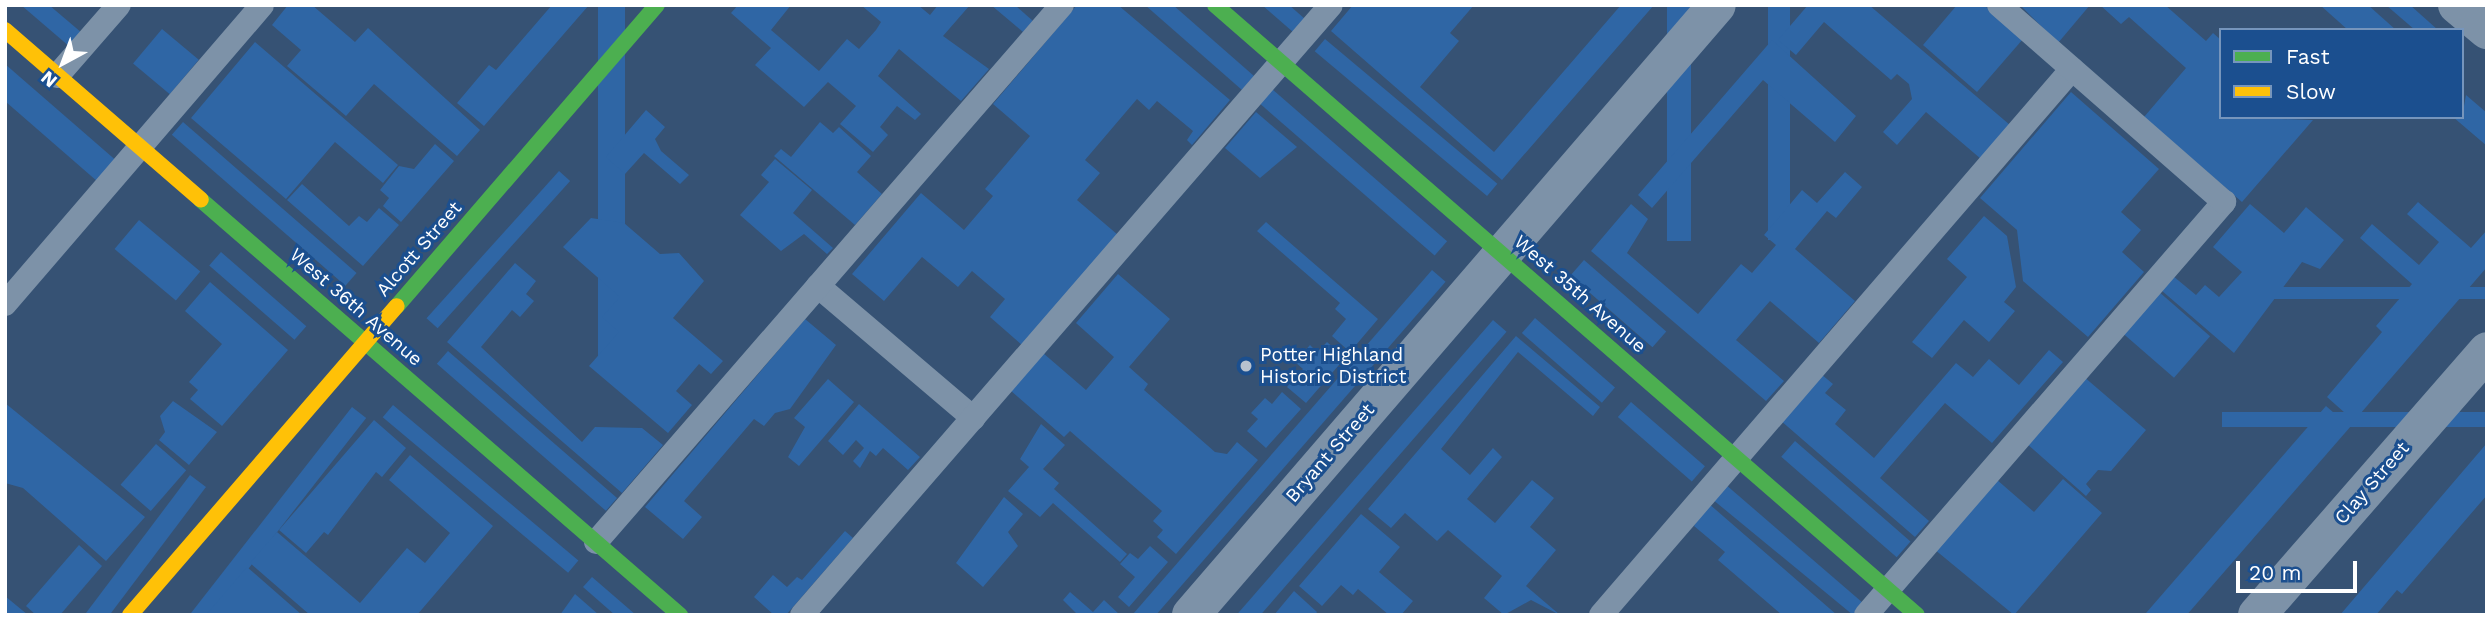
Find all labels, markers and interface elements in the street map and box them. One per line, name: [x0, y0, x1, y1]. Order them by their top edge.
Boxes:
north arrow: [28, 28, 98, 98]
legend: [2219, 28, 2464, 119]
text: Fast: [2286, 44, 2330, 69]
text: N: [36, 66, 62, 93]
text: Slow: [2286, 79, 2336, 104]
street label: Alcott Street: [371, 197, 467, 301]
street label: West 35th Avenue: [1509, 230, 1651, 358]
street label: West 36th Avenue: [285, 243, 427, 371]
place label: Potter Highland Historic District: [1260, 344, 1406, 388]
marker: Potter Highland Historic District: [1238, 358, 1254, 374]
street label: Bryant Street: [1281, 399, 1379, 507]
street label: Clay Street: [2330, 437, 2414, 529]
scale bar: [2240, 546, 2361, 590]
text: 20 m: [2249, 560, 2301, 585]

